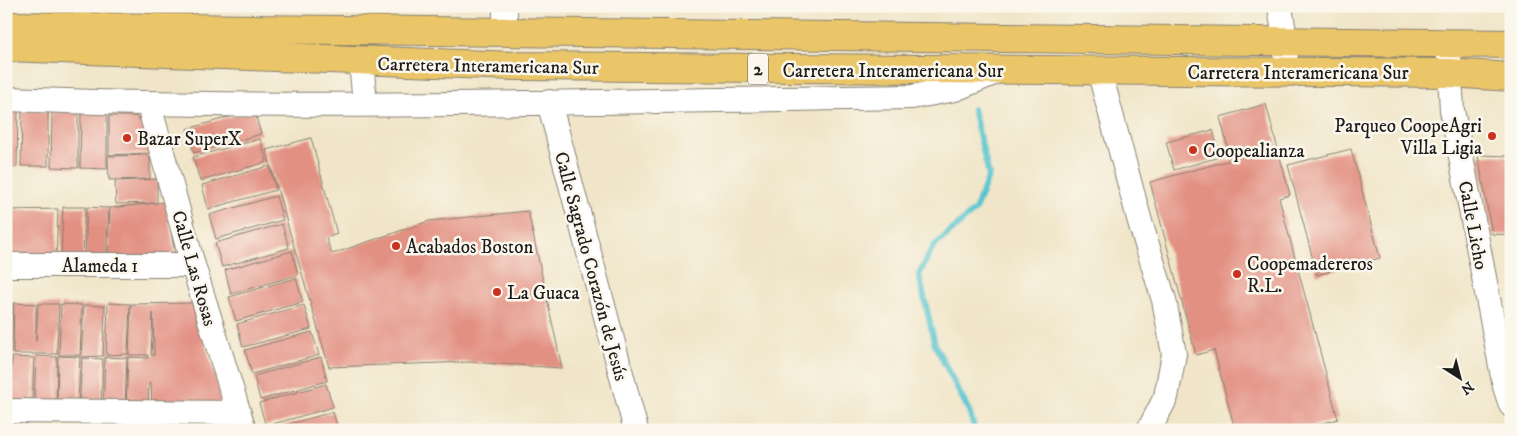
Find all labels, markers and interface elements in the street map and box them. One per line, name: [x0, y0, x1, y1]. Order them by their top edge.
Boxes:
street label: Carretera Interamericana Sur: [377, 53, 599, 80]
road number: 2: [748, 54, 768, 85]
street label: Carretera Interamericana Sur: [782, 60, 1004, 83]
street label: Carretera Interamericana Sur: [1187, 62, 1409, 85]
place label: Parqueo CoopeAgri Villa Ligia: [1334, 115, 1482, 160]
place label: Bazar SuperX: [137, 128, 242, 151]
marker: Parqueo CoopeAgri Villa Ligia: [1486, 130, 1498, 142]
marker: Bazar SuperX: [121, 132, 133, 144]
place label: Coopealianza: [1203, 140, 1305, 163]
marker: Coopealianza: [1187, 144, 1199, 156]
street label: Calle Sagrado Corazón de Jesús: [549, 149, 632, 383]
street label: Calle Licho: [1453, 179, 1492, 272]
street label: Calle Las Rosas: [166, 208, 221, 329]
place label: Acabados Boston: [406, 236, 533, 259]
marker: Acabados Boston: [390, 240, 402, 252]
place label: Coopemadereros R.L.: [1247, 253, 1373, 298]
street label: Alameda 1: [62, 255, 138, 278]
marker: Coopemadereros R.L.: [1231, 268, 1243, 280]
place label: La Guaca: [507, 282, 580, 305]
marker: La Guaca: [491, 286, 503, 298]
north arrow: [1434, 354, 1484, 404]
text: N: [1457, 377, 1477, 399]

